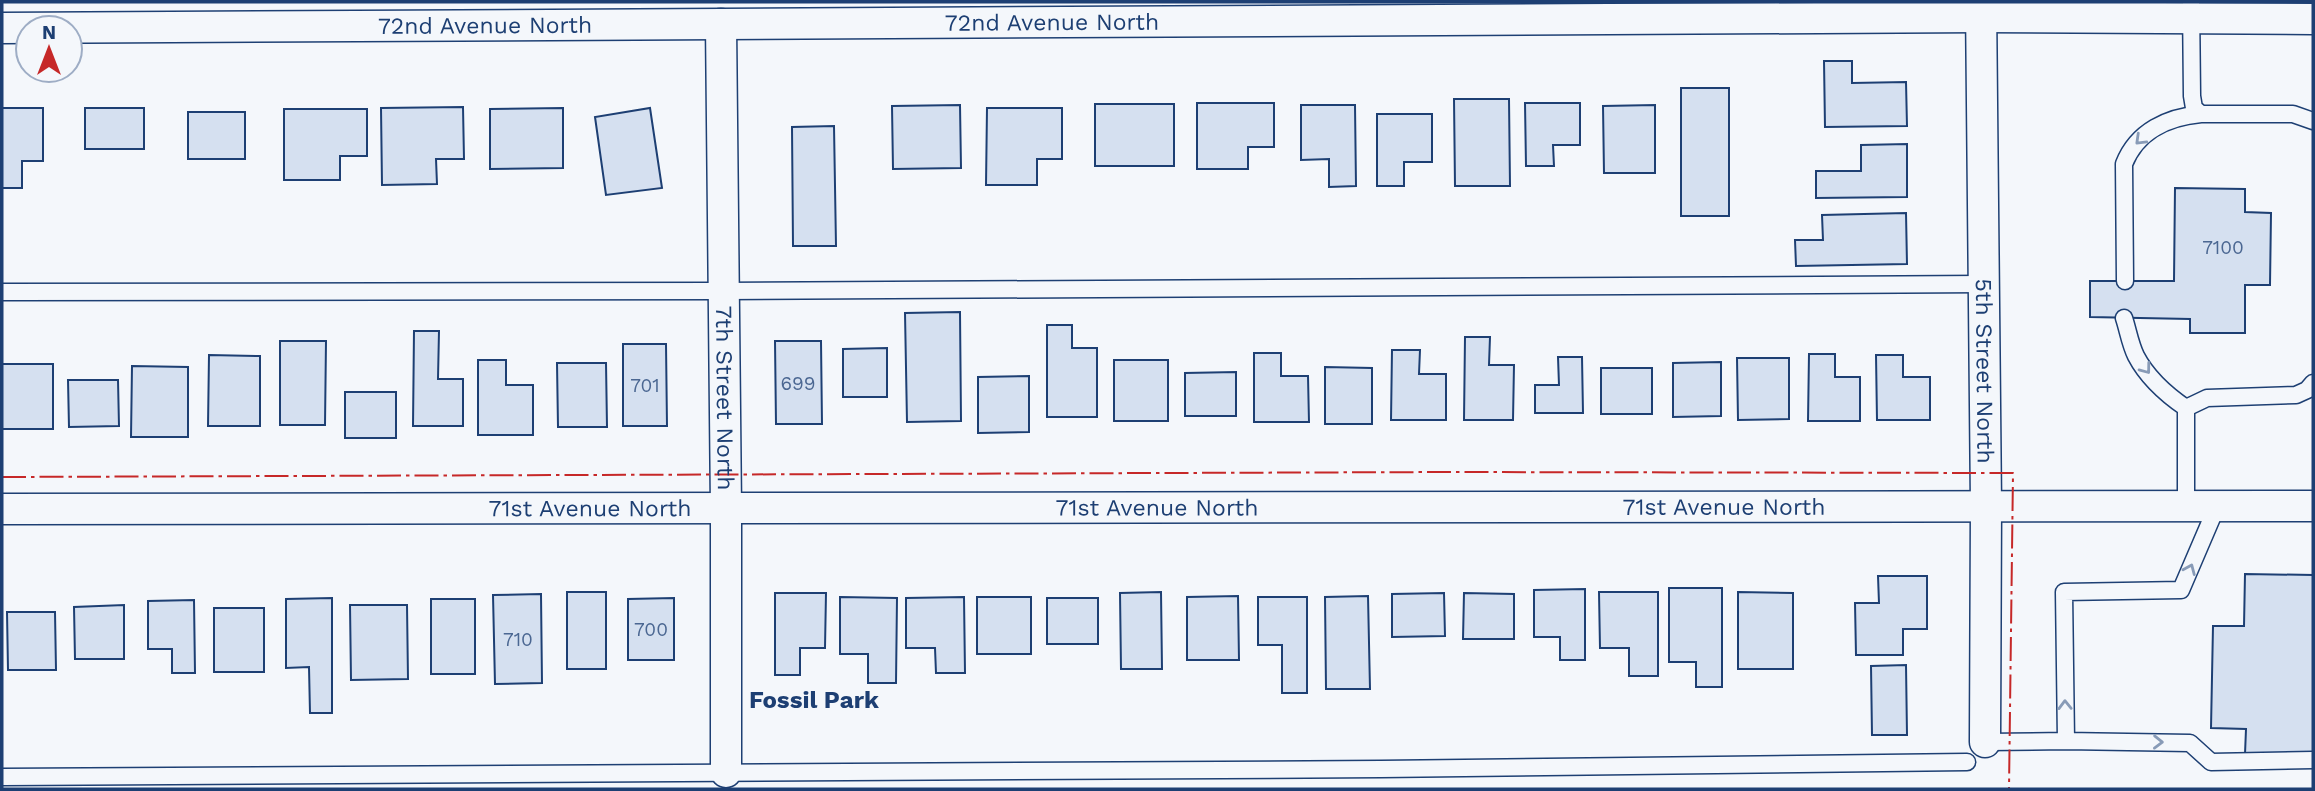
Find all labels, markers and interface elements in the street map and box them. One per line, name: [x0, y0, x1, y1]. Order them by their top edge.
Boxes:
street label: 72nd Avenue North: [945, 9, 1159, 37]
street label: 72nd Avenue North: [378, 12, 592, 40]
north arrow: [14, 14, 84, 84]
text: N: [42, 21, 56, 44]
one-way arrow: [2135, 132, 2148, 145]
house number: 7100: [2202, 236, 2244, 259]
street label: 5th Street North: [1970, 278, 1999, 464]
street label: 7th Street North: [710, 305, 739, 491]
one-way arrow: [2138, 361, 2150, 374]
house number: 699: [781, 372, 816, 395]
house number: 701: [630, 374, 660, 397]
street label: 71st Avenue North: [1056, 494, 1258, 522]
street label: 71st Avenue North: [1623, 494, 1825, 521]
street label: 71st Avenue North: [489, 495, 691, 522]
one-way arrow: [2182, 564, 2196, 576]
house number: 700: [634, 618, 668, 641]
house number: 710: [503, 628, 533, 651]
district label: Fossil Park: [749, 686, 879, 714]
one-way arrow: [2057, 699, 2073, 709]
one-way arrow: [2154, 734, 2164, 750]

